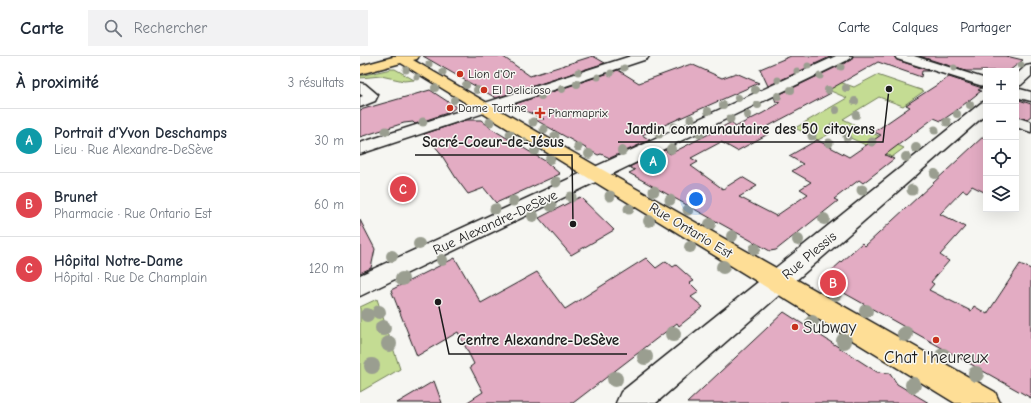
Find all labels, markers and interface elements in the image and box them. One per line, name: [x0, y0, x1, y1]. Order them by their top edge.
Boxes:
search box: [88, 10, 368, 46]
text: Carte: [20, 17, 64, 39]
icon: search: [102, 17, 124, 39]
text: Rechercher: [134, 19, 207, 37]
text: Carte: [838, 19, 870, 36]
text: Calques: [892, 19, 938, 36]
text: Partager: [960, 19, 1011, 36]
place label: Lion d'Or: [468, 67, 515, 81]
map controls: [983, 68, 1019, 212]
button: +: [983, 68, 1019, 104]
marker: Lion d'Or: [455, 69, 465, 79]
text: À proximité: [16, 73, 99, 92]
text: 3 résultats: [288, 75, 344, 90]
place label: El Delicioso: [492, 83, 551, 97]
marker: El Delicioso: [479, 85, 489, 95]
place label: Dame Tartine: [458, 101, 527, 115]
marker: Dame Tartine: [445, 103, 455, 113]
button: −: [983, 104, 1019, 140]
place label: Pharmaprix: [548, 106, 608, 120]
marker: Pharmaprix: [535, 108, 545, 118]
callout: Jardin communautaire des 50 citoyens: [618, 115, 883, 142]
text: Jardin communautaire des 50 citoyens: [625, 120, 875, 138]
text: Portrait d’Yvon Deschamps: [54, 124, 227, 142]
callout: Sacré-Coeur-de-Jésus: [415, 128, 572, 155]
text: A: [25, 133, 33, 148]
text: 30 m: [314, 133, 344, 148]
text: Sacré-Coeur-de-Jésus: [422, 133, 564, 151]
button: locate: [983, 140, 1019, 176]
text: Lieu · Rue Alexandre-DeSève: [54, 142, 213, 157]
pin: A: [640, 146, 666, 176]
pin: C: [390, 174, 416, 204]
button: layers: [983, 176, 1019, 212]
street label: Rue Alexandre-DeSève: [430, 186, 560, 259]
text: Brunet: [54, 188, 97, 206]
your location: [686, 189, 706, 209]
text: B: [25, 197, 33, 212]
text: 60 m: [314, 197, 344, 212]
street label: Rue Ontario Est: [646, 199, 736, 262]
text: Pharmacie · Rue Ontario Est: [54, 206, 211, 221]
street label: Rue Plessis: [779, 228, 840, 283]
text: Hôpital Notre-Dame: [54, 252, 183, 270]
text: C: [25, 261, 33, 276]
text: 120 m: [309, 261, 344, 276]
pin: B: [820, 268, 846, 298]
text: Hôpital · Rue De Champlain: [54, 270, 207, 285]
place label: Subway: [803, 318, 857, 337]
marker: Subway: [790, 322, 800, 332]
callout: Centre Alexandre-DeSève: [449, 327, 627, 354]
text: Centre Alexandre-DeSève: [457, 331, 619, 349]
marker: Chat l'heureux: [931, 335, 941, 345]
place label: Chat l'heureux: [884, 348, 989, 367]

